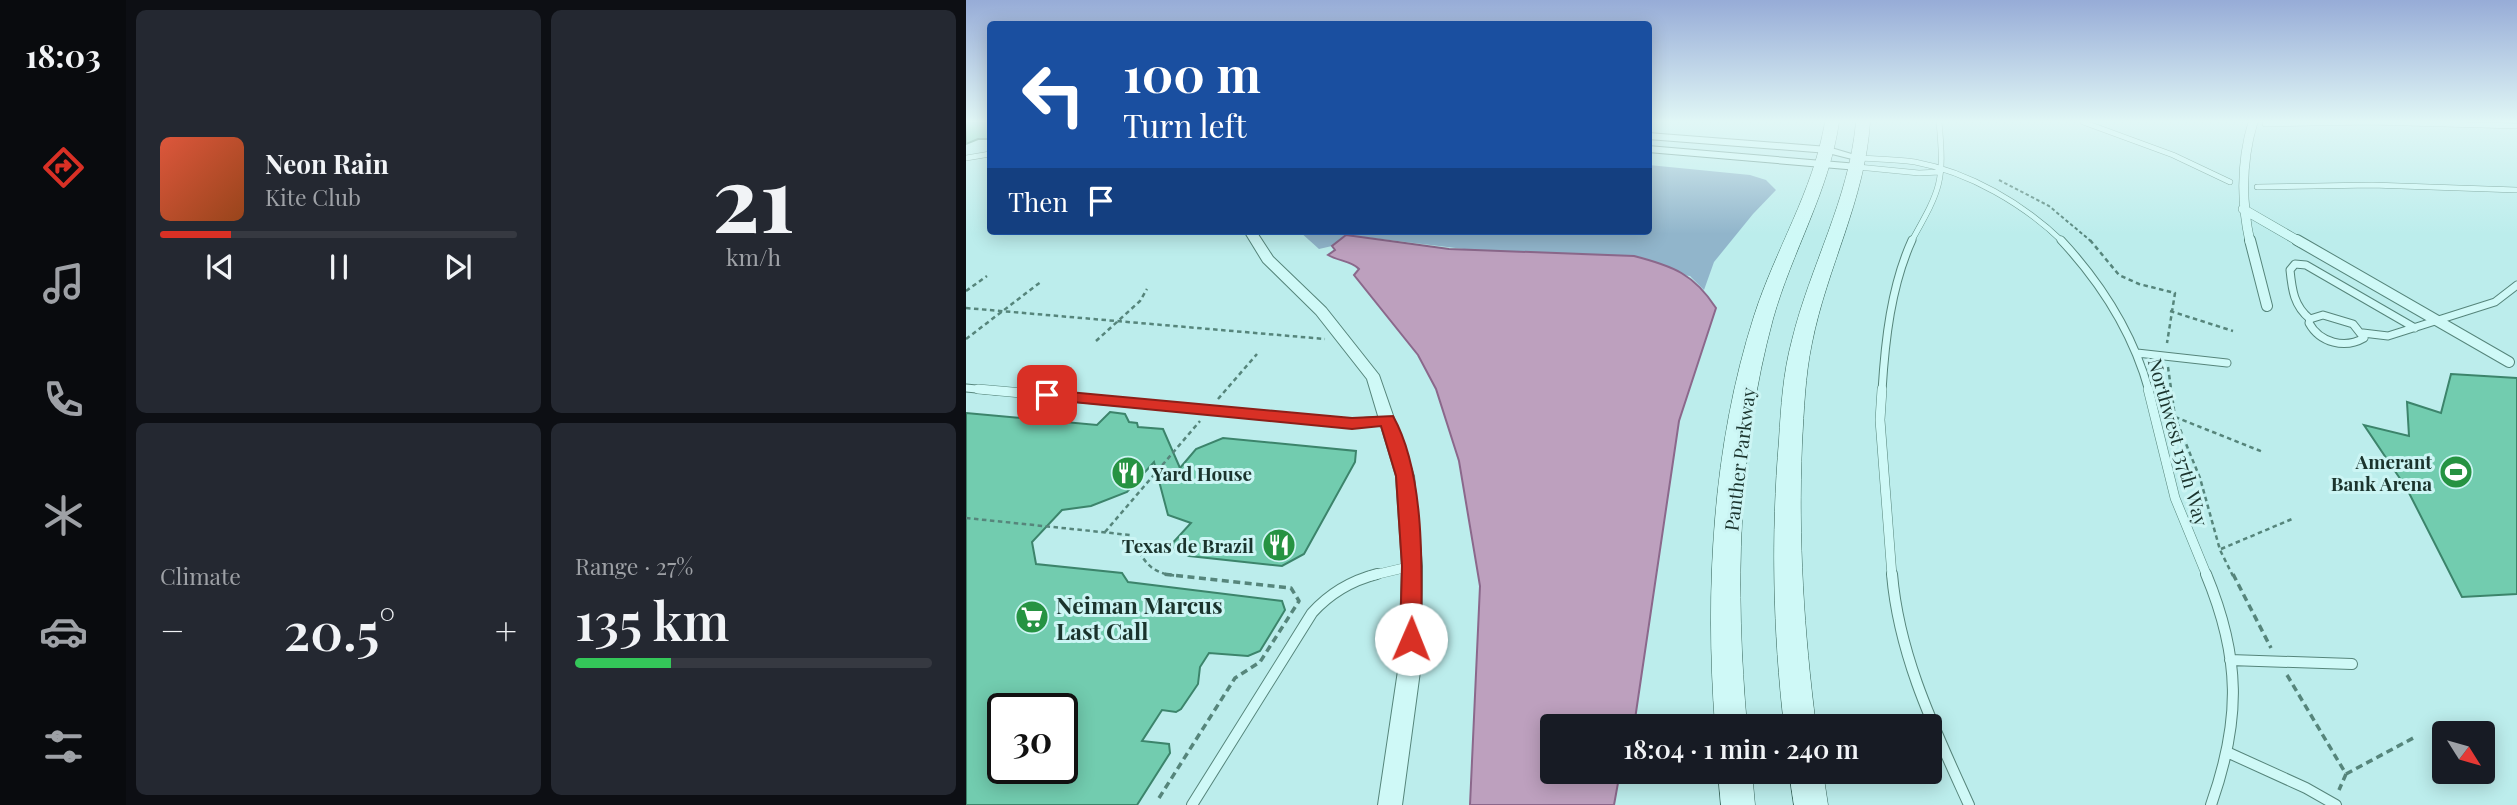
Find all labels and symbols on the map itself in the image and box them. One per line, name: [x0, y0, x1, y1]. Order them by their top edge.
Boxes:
street label: Northwest 137th Way: [2143, 355, 2216, 529]
pin: [1017, 365, 1077, 425]
street label: Panther Parkway: [1717, 385, 1761, 532]
place label: Amerant Bank Arena: [2331, 448, 2432, 496]
sports icon: Amerant Bank Arena: [2437, 453, 2475, 491]
restaurant icon: Yard House: [1109, 454, 1147, 492]
place label: Yard House: [1151, 460, 1252, 486]
restaurant icon: Texas de Brazil: [1260, 526, 1298, 564]
place label: Texas de Brazil: [1122, 532, 1254, 558]
place label: Neiman Marcus Last Call: [1056, 589, 1223, 646]
supermarket icon: Neiman Marcus Last Call: [1013, 598, 1051, 636]
position arrow: [1374, 602, 1448, 676]
speed limit sign: 30: [987, 693, 1078, 784]
north arrow: [2432, 721, 2496, 784]

